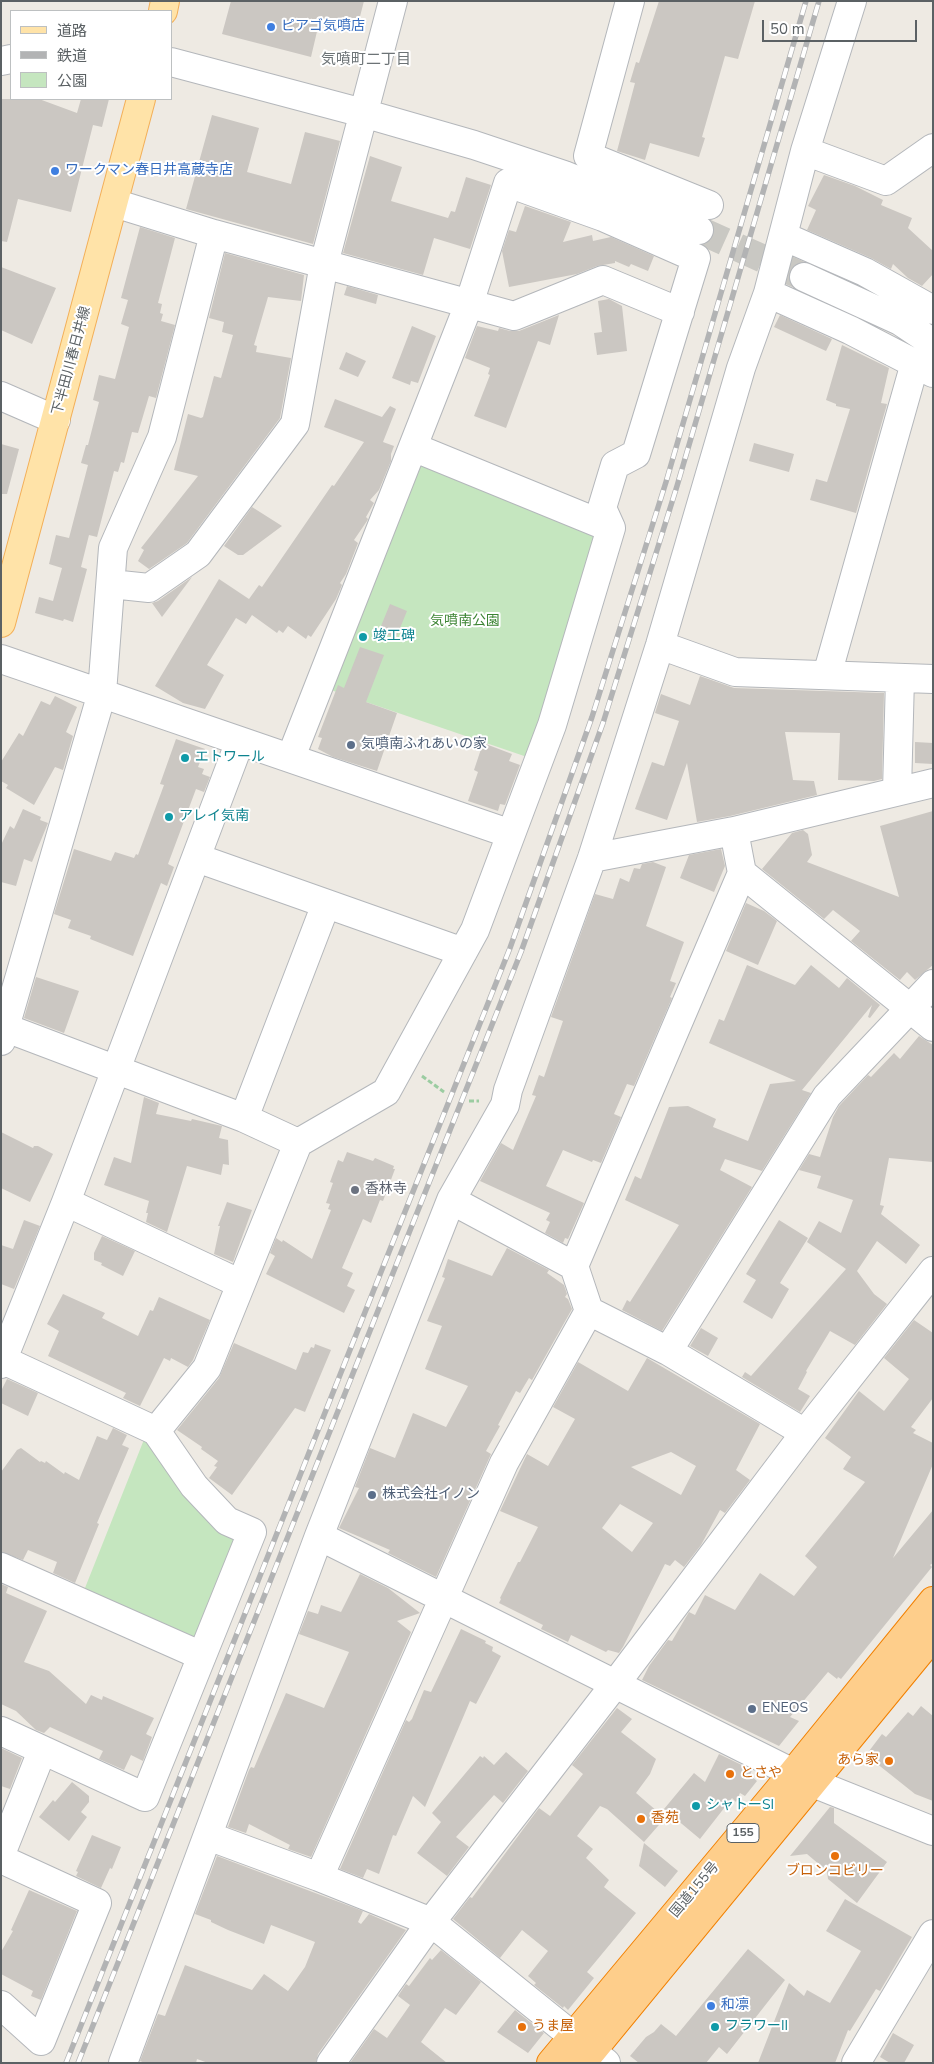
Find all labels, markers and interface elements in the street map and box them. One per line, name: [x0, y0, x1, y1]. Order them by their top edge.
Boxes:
legend: [10, 10, 172, 100]
scale bar: [764, 10, 919, 42]
place label: ピアゴ気噴店: [281, 19, 365, 35]
text: 50 m: [770, 19, 805, 39]
text: 道路: [57, 21, 87, 41]
marker: ピアゴ気噴店: [265, 21, 277, 33]
text: 鉄道: [57, 46, 87, 66]
district label: 気噴町二丁目: [321, 51, 411, 69]
text: 公園: [57, 71, 87, 91]
place label: ワークマン春日井高蔵寺店: [65, 163, 233, 179]
marker: ワークマン春日井高蔵寺店: [49, 165, 61, 177]
street label: 下半田川春日井線: [49, 305, 95, 417]
park label: 気噴南公園: [430, 614, 500, 630]
place label: 竣工碑: [373, 629, 415, 645]
marker: 竣工碑: [357, 631, 369, 643]
place label: 気噴南ふれあいの家: [361, 737, 487, 753]
marker: 気噴南ふれあいの家: [345, 739, 357, 751]
place label: エトワール: [195, 750, 265, 766]
marker: エトワール: [179, 752, 191, 764]
place label: アレイ気南: [179, 809, 249, 825]
marker: アレイ気南: [163, 811, 175, 823]
place label: 香林寺: [365, 1182, 407, 1198]
marker: 香林寺: [349, 1184, 361, 1196]
place label: 株式会社イノン: [382, 1487, 480, 1503]
marker: 株式会社イノン: [366, 1489, 378, 1501]
place label: ENEOS: [762, 1701, 808, 1717]
marker: ENEOS: [746, 1703, 758, 1715]
place label: あら家: [837, 1753, 879, 1769]
marker: あら家: [883, 1755, 895, 1767]
place label: とさや: [740, 1766, 782, 1782]
marker: とさや: [724, 1768, 736, 1780]
place label: シャトーSI: [706, 1798, 774, 1814]
marker: シャトーSI: [690, 1800, 702, 1812]
place label: 香苑: [651, 1811, 679, 1827]
marker: 香苑: [635, 1813, 647, 1825]
road number: 155: [727, 1824, 759, 1842]
marker: ブロンコビリー: [829, 1850, 841, 1862]
street label: 国道155号: [667, 1859, 723, 1921]
place label: ブロンコビリー: [786, 1864, 884, 1880]
place label: 和凛: [721, 1998, 749, 2014]
marker: 和凛: [705, 2000, 717, 2012]
place label: うま屋: [532, 2019, 574, 2035]
place label: フラワーII: [725, 2019, 788, 2035]
marker: うま屋: [516, 2021, 528, 2033]
marker: フラワーII: [709, 2021, 721, 2033]

